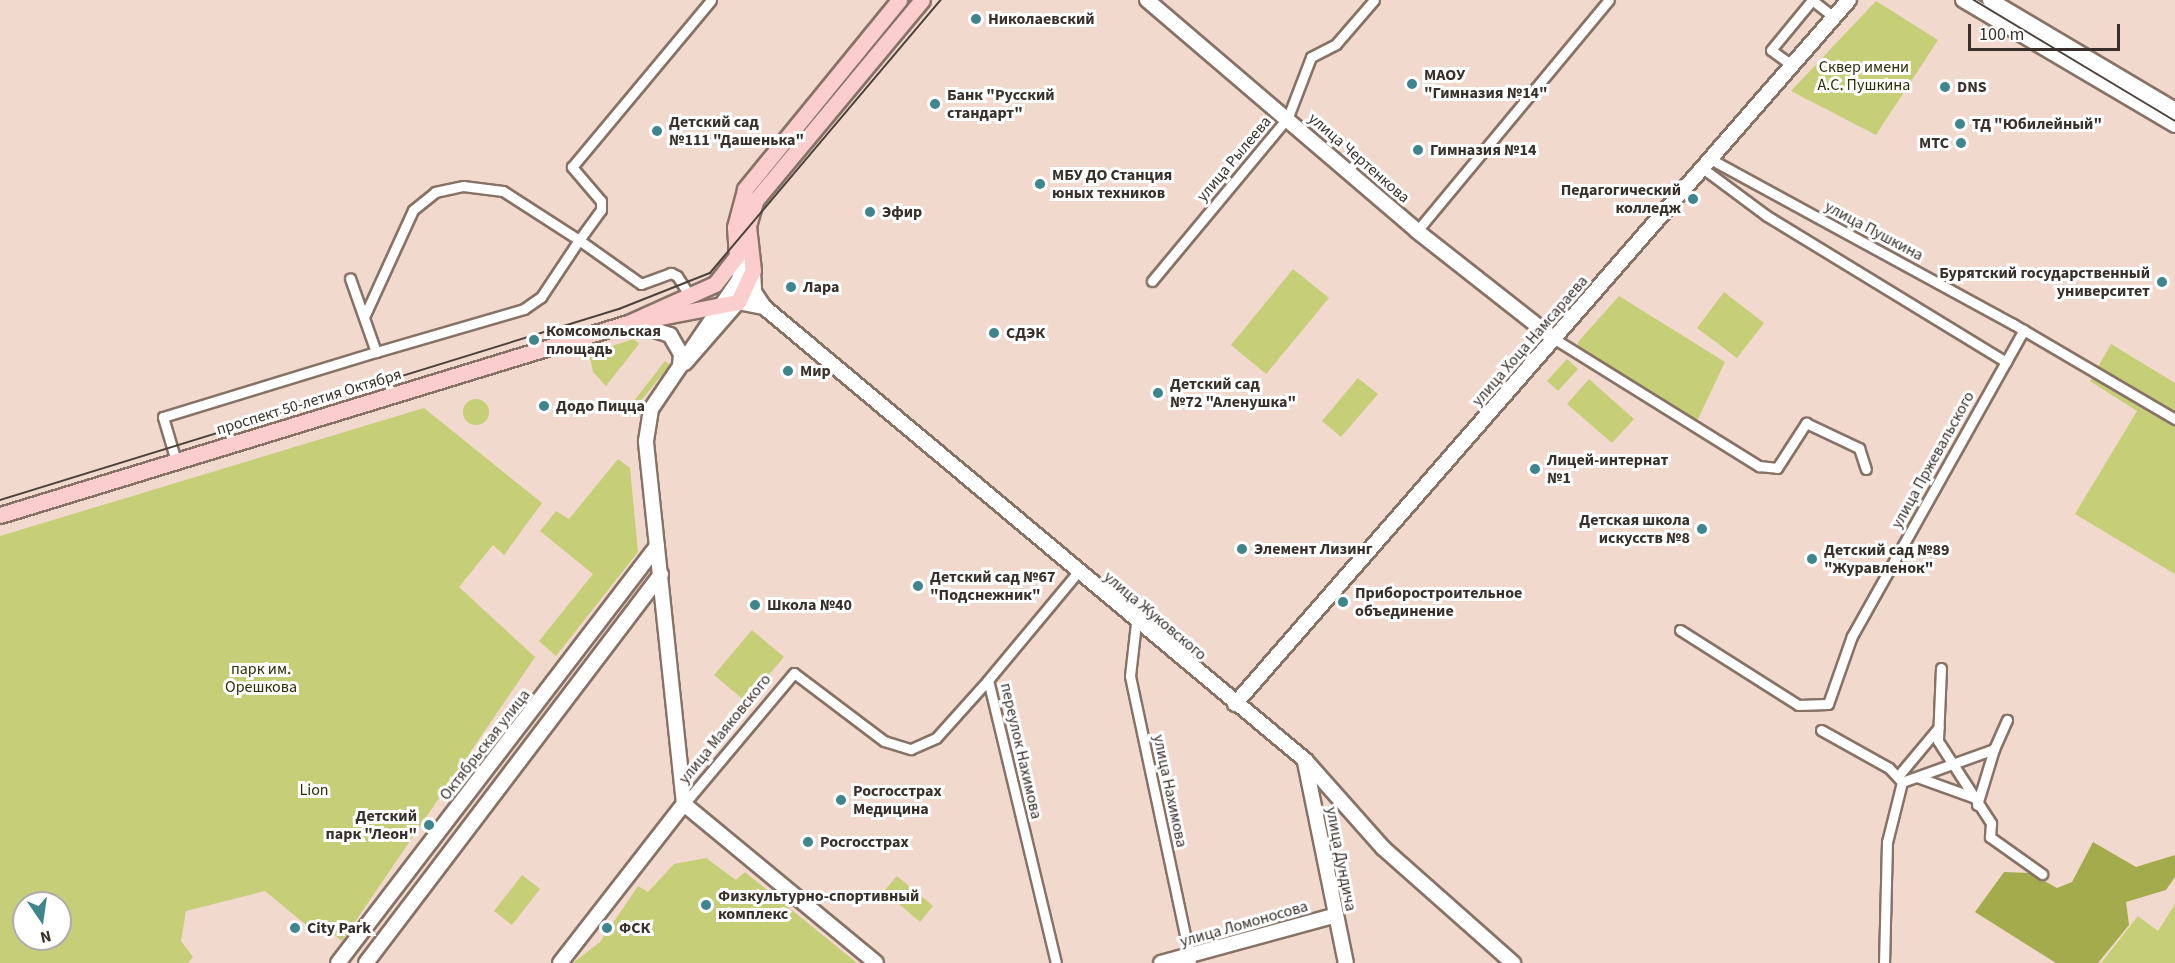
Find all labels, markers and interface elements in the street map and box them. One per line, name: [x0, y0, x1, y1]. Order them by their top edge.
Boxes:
place label: Николаевский: [988, 9, 1095, 29]
marker: Николаевский: [969, 12, 983, 26]
scale bar: [1971, 12, 2122, 50]
text: 100 m: [1979, 22, 2024, 47]
park label: Сквер имени А.С. Пушкина: [1818, 57, 1910, 95]
place label: МАОУ "Гимназия №14": [1424, 65, 1548, 103]
marker: МАОУ "Гимназия №14": [1405, 77, 1419, 91]
place label: DNS: [1957, 77, 1987, 97]
marker: DNS: [1938, 80, 1952, 94]
place label: Банк "Русский стандарт": [947, 85, 1055, 123]
marker: Банк "Русский стандарт": [928, 97, 942, 111]
street label: улица Чертенкова: [1304, 109, 1414, 207]
place label: Детский сад №111 "Дашенька": [669, 112, 804, 150]
street label: улица Рылеева: [1193, 112, 1275, 206]
place label: ТД "Юбилейный": [1972, 114, 2102, 134]
marker: ТД "Юбилейный": [1953, 117, 1967, 131]
marker: Детский сад №111 "Дашенька": [650, 124, 664, 138]
place label: МТС: [1919, 133, 1949, 153]
marker: МТС: [1954, 136, 1968, 150]
place label: Гимназия №14: [1430, 140, 1536, 160]
marker: Гимназия №14: [1411, 143, 1425, 157]
place label: МБУ ДО Станция юных техников: [1052, 165, 1172, 203]
marker: МБУ ДО Станция юных техников: [1033, 177, 1047, 191]
place label: Педагогический колледж: [1561, 180, 1681, 218]
marker: Педагогический колледж: [1686, 192, 1700, 206]
street label: улица Пушкина: [1821, 197, 1927, 265]
place label: Эфир: [882, 202, 922, 222]
marker: Эфир: [863, 205, 877, 219]
place label: Бурятский государственный университет: [1939, 263, 2150, 301]
street label: улица Хоца Намсараева: [1468, 272, 1592, 410]
marker: Бурятский государственный университет: [2155, 275, 2169, 289]
place label: Лара: [803, 277, 839, 297]
marker: Лара: [784, 280, 798, 294]
place label: Комсомольская площадь: [546, 321, 661, 359]
place label: СДЭК: [1006, 323, 1045, 343]
marker: СДЭК: [987, 326, 1001, 340]
marker: Комсомольская площадь: [527, 333, 541, 347]
place label: Мир: [800, 361, 831, 381]
marker: Мир: [781, 364, 795, 378]
street label: проспект 50-летия Октября: [214, 365, 404, 439]
place label: Детский сад №72 "Аленушка": [1170, 374, 1296, 412]
marker: Детский сад №72 "Аленушка": [1151, 386, 1165, 400]
street label: улица Пржевальского: [1887, 388, 1979, 532]
place label: Додо Пицца: [556, 396, 645, 416]
marker: Додо Пицца: [537, 399, 551, 413]
place label: Лицей-интернат №1: [1547, 450, 1668, 488]
marker: Лицей-интернат №1: [1528, 462, 1542, 476]
place label: Детская школа искусств №8: [1579, 510, 1690, 548]
marker: Детская школа искусств №8: [1695, 522, 1709, 536]
place label: Элемент Лизинг: [1254, 539, 1373, 559]
place label: Детский сад №89 "Журавленок": [1824, 540, 1949, 578]
marker: Элемент Лизинг: [1235, 542, 1249, 556]
marker: Детский сад №89 "Журавленок": [1805, 552, 1819, 566]
place label: Детский сад №67 "Подснежник": [930, 567, 1055, 605]
street label: улица Жуковского: [1100, 567, 1210, 665]
marker: Детский сад №67 "Подснежник": [911, 579, 925, 593]
place label: Приборостроительное объединение: [1355, 583, 1522, 621]
place label: Школа №40: [767, 595, 852, 615]
marker: Приборостроительное объединение: [1336, 595, 1350, 609]
marker: Школа №40: [748, 598, 762, 612]
park label: парк им. Орешкова: [225, 659, 297, 697]
street label: улица Маяковского: [675, 670, 775, 788]
street label: переулок Нахимова: [996, 681, 1046, 821]
street label: Октябрьская улица: [436, 686, 534, 804]
street label: улица Нахимова: [1149, 733, 1191, 849]
park label: Lion: [299, 780, 329, 800]
place label: Росгосстрах Медицина: [853, 781, 942, 819]
marker: Росгосстрах Медицина: [834, 793, 848, 807]
street label: улица Дундича: [1321, 805, 1361, 913]
place label: Детский парк "Леон": [326, 806, 417, 844]
marker: Детский парк "Леон": [422, 818, 436, 832]
place label: Росгосстрах: [820, 832, 909, 852]
marker: Росгосстрах: [801, 835, 815, 849]
place label: Физкультурно-спортивный комплекс: [718, 886, 919, 924]
north arrow: [12, 891, 72, 951]
street label: улица Ломоносова: [1178, 897, 1310, 951]
marker: Физкультурно-спортивный комплекс: [699, 898, 713, 912]
place label: City Park: [307, 918, 371, 938]
place label: ФСК: [619, 918, 650, 938]
marker: City Park: [288, 921, 302, 935]
marker: ФСК: [600, 921, 614, 935]
text: N: [38, 925, 53, 949]

